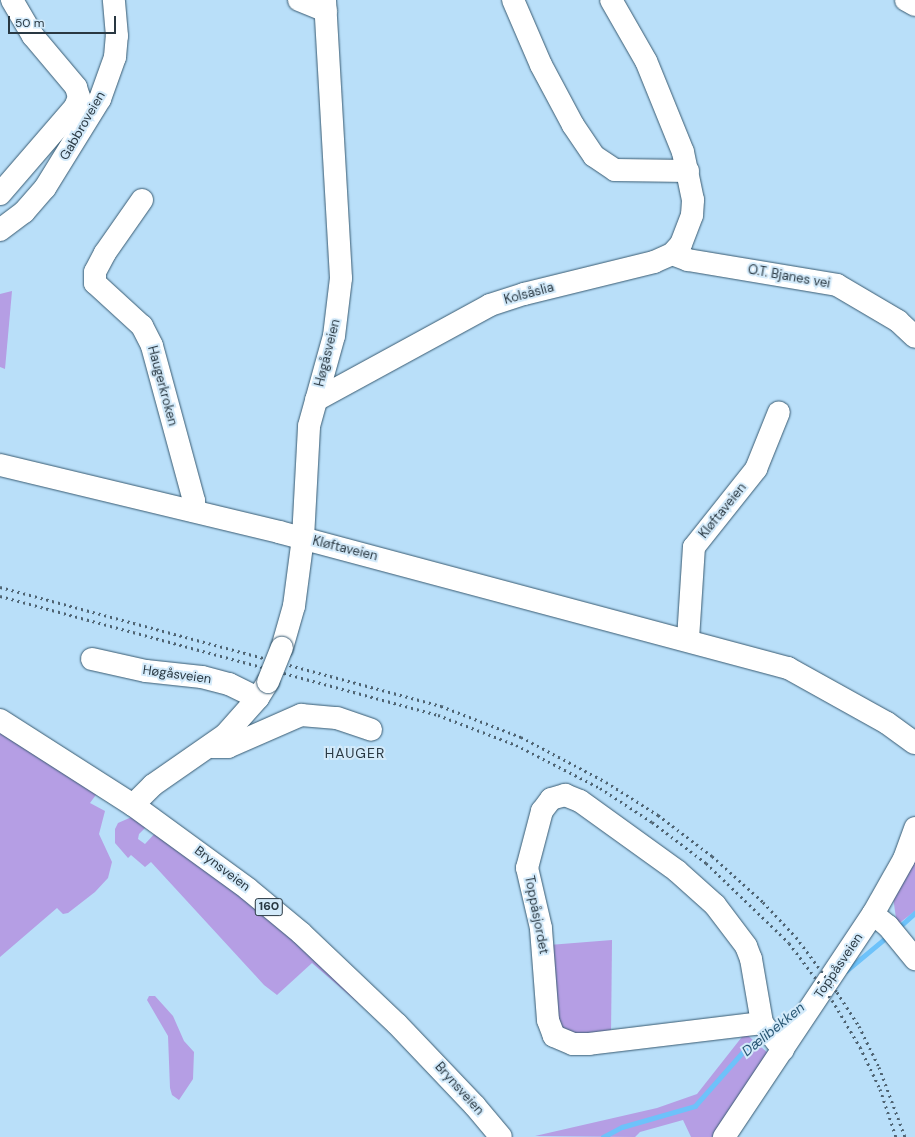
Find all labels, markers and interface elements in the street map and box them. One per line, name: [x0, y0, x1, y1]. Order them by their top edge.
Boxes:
scale bar: [10, 8, 118, 34]
text: 50 m: [15, 15, 44, 31]
street label: Gabbroveien: [57, 89, 109, 163]
street label: O.T. Bjanes vei: [747, 262, 831, 292]
street label: Kolsåslia: [502, 280, 556, 308]
street label: Høgåsveien: [312, 318, 344, 388]
street label: Haugerkroken: [144, 344, 180, 428]
street label: Kløftaveien: [696, 480, 750, 542]
street label: Kløftaveien: [311, 533, 379, 565]
street label: Høgåsveien: [142, 662, 212, 688]
district label: HAUGER: [325, 745, 385, 761]
street label: Brynsveien: [191, 843, 253, 895]
street label: Toppåsjordet: [521, 874, 551, 956]
road number: 160: [254, 897, 284, 917]
street label: Toppåsveien: [811, 930, 867, 1002]
water label: Dælibekken: [738, 999, 808, 1059]
street label: Brynsveien: [431, 1059, 487, 1119]

